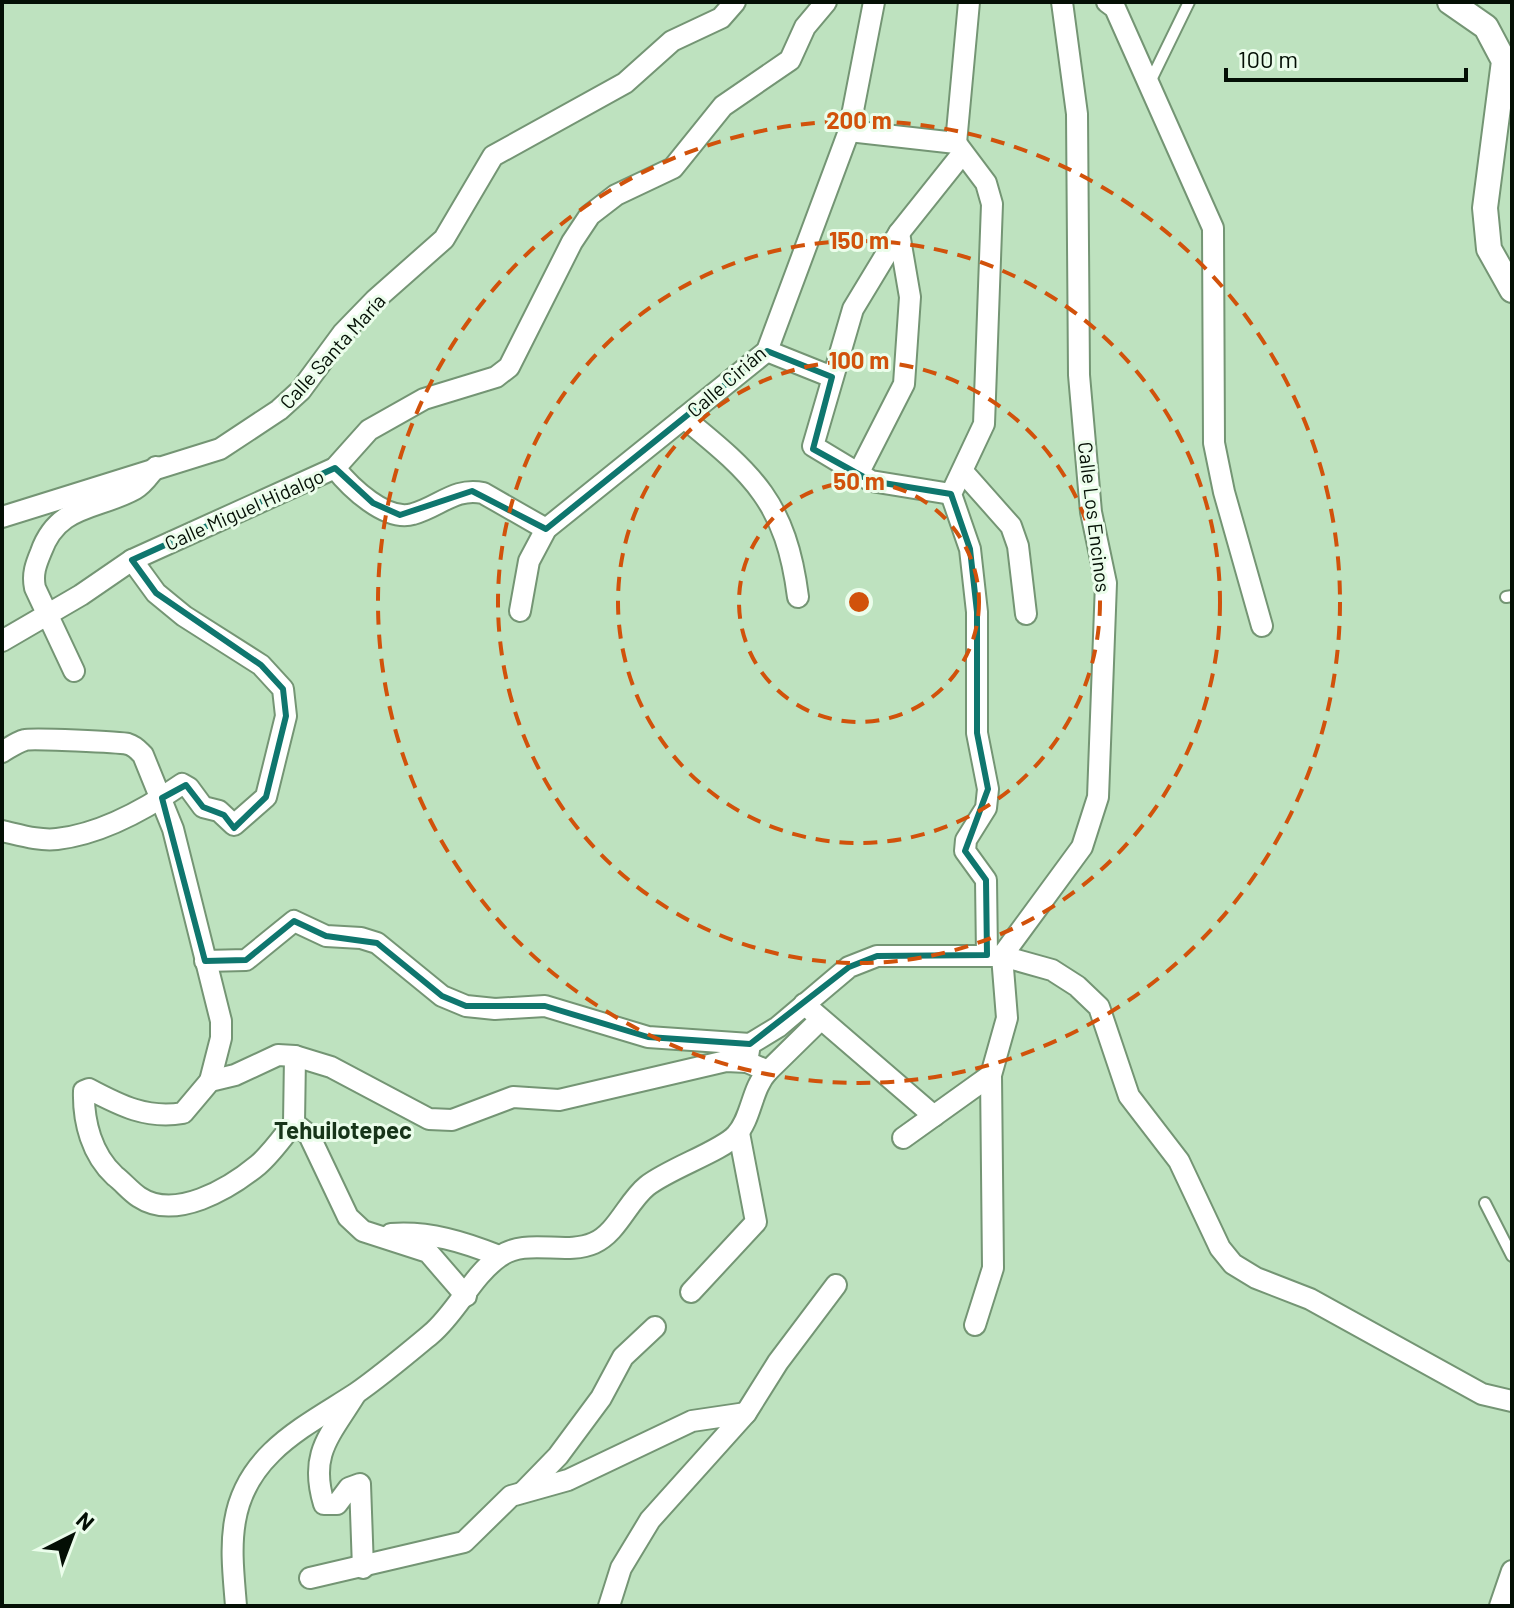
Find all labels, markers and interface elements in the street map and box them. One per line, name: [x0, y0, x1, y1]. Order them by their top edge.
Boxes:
scale bar: [1226, 32, 1466, 82]
text: 100 m: [1238, 44, 1298, 73]
text: 200 m: [826, 105, 892, 134]
text: 150 m: [829, 225, 889, 254]
street label: Calle Santa María: [274, 289, 390, 413]
street label: Calle Cirián: [682, 340, 770, 422]
text: 100 m: [829, 345, 889, 374]
street label: Calle Los Encinos: [1074, 440, 1116, 594]
street label: Calle Miguel Hidalgo: [161, 463, 327, 555]
text: 50 m: [833, 466, 885, 495]
centre of rings: [845, 588, 873, 616]
district label: Tehuilotepec: [274, 1115, 412, 1144]
north arrow: [32, 1496, 112, 1576]
text: N: [72, 1506, 100, 1535]

